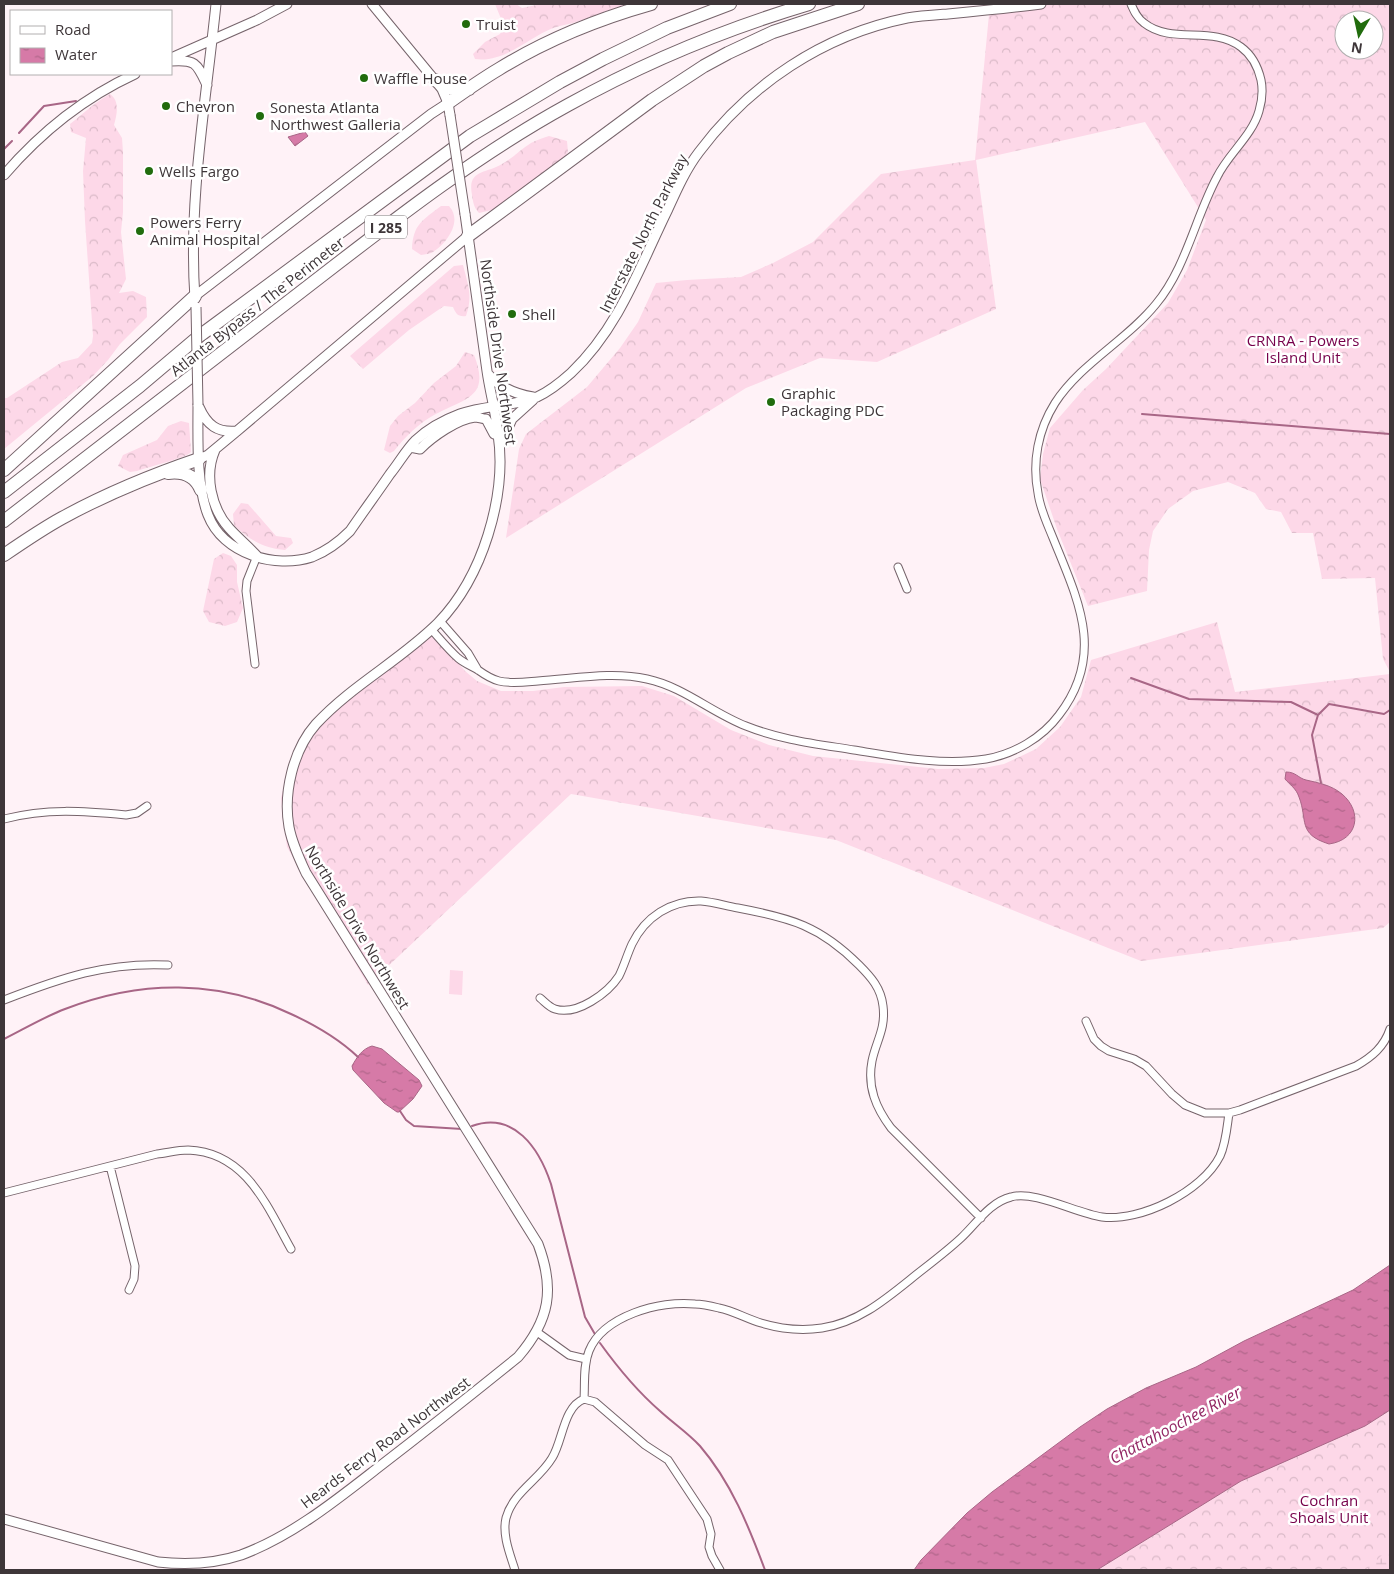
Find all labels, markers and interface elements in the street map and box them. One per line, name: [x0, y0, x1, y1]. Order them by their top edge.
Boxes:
legend: [10, 10, 172, 75]
north arrow: [1334, 10, 1384, 60]
place label: Truist: [476, 14, 516, 34]
marker: Truist: [460, 18, 472, 30]
text: Road: [55, 19, 91, 39]
text: N: [1350, 38, 1364, 59]
text: Water: [55, 44, 97, 64]
place label: Waffle House: [374, 68, 467, 88]
marker: Waffle House: [358, 72, 370, 84]
place label: Chevron: [176, 96, 235, 116]
place label: Sonesta Atlanta Northwest Galleria: [270, 97, 401, 134]
marker: Chevron: [160, 100, 172, 112]
marker: Sonesta Atlanta Northwest Galleria: [254, 110, 266, 122]
street label: Interstate North Parkway: [594, 150, 692, 316]
place label: Wells Fargo: [159, 161, 239, 181]
marker: Wells Fargo: [143, 165, 155, 177]
place label: Powers Ferry Animal Hospital: [150, 212, 260, 249]
road number: I 285: [365, 216, 407, 238]
marker: Powers Ferry Animal Hospital: [134, 225, 146, 237]
street label: Atlanta Bypass / The Perimeter: [166, 232, 348, 380]
street label: Northside Drive Northwest: [476, 258, 522, 446]
place label: Shell: [522, 304, 555, 324]
marker: Shell: [506, 308, 518, 320]
park label: CRNRA - Powers Island Unit: [1247, 330, 1359, 367]
place label: Graphic Packaging PDC: [781, 383, 884, 420]
marker: Graphic Packaging PDC: [765, 396, 777, 408]
street label: Northside Drive Northwest: [301, 841, 415, 1013]
street label: Heards Ferry Road Northwest: [296, 1372, 474, 1512]
water label: Chattahoochee River: [1105, 1381, 1245, 1469]
park label: Cochran Shoals Unit: [1290, 1490, 1368, 1527]

